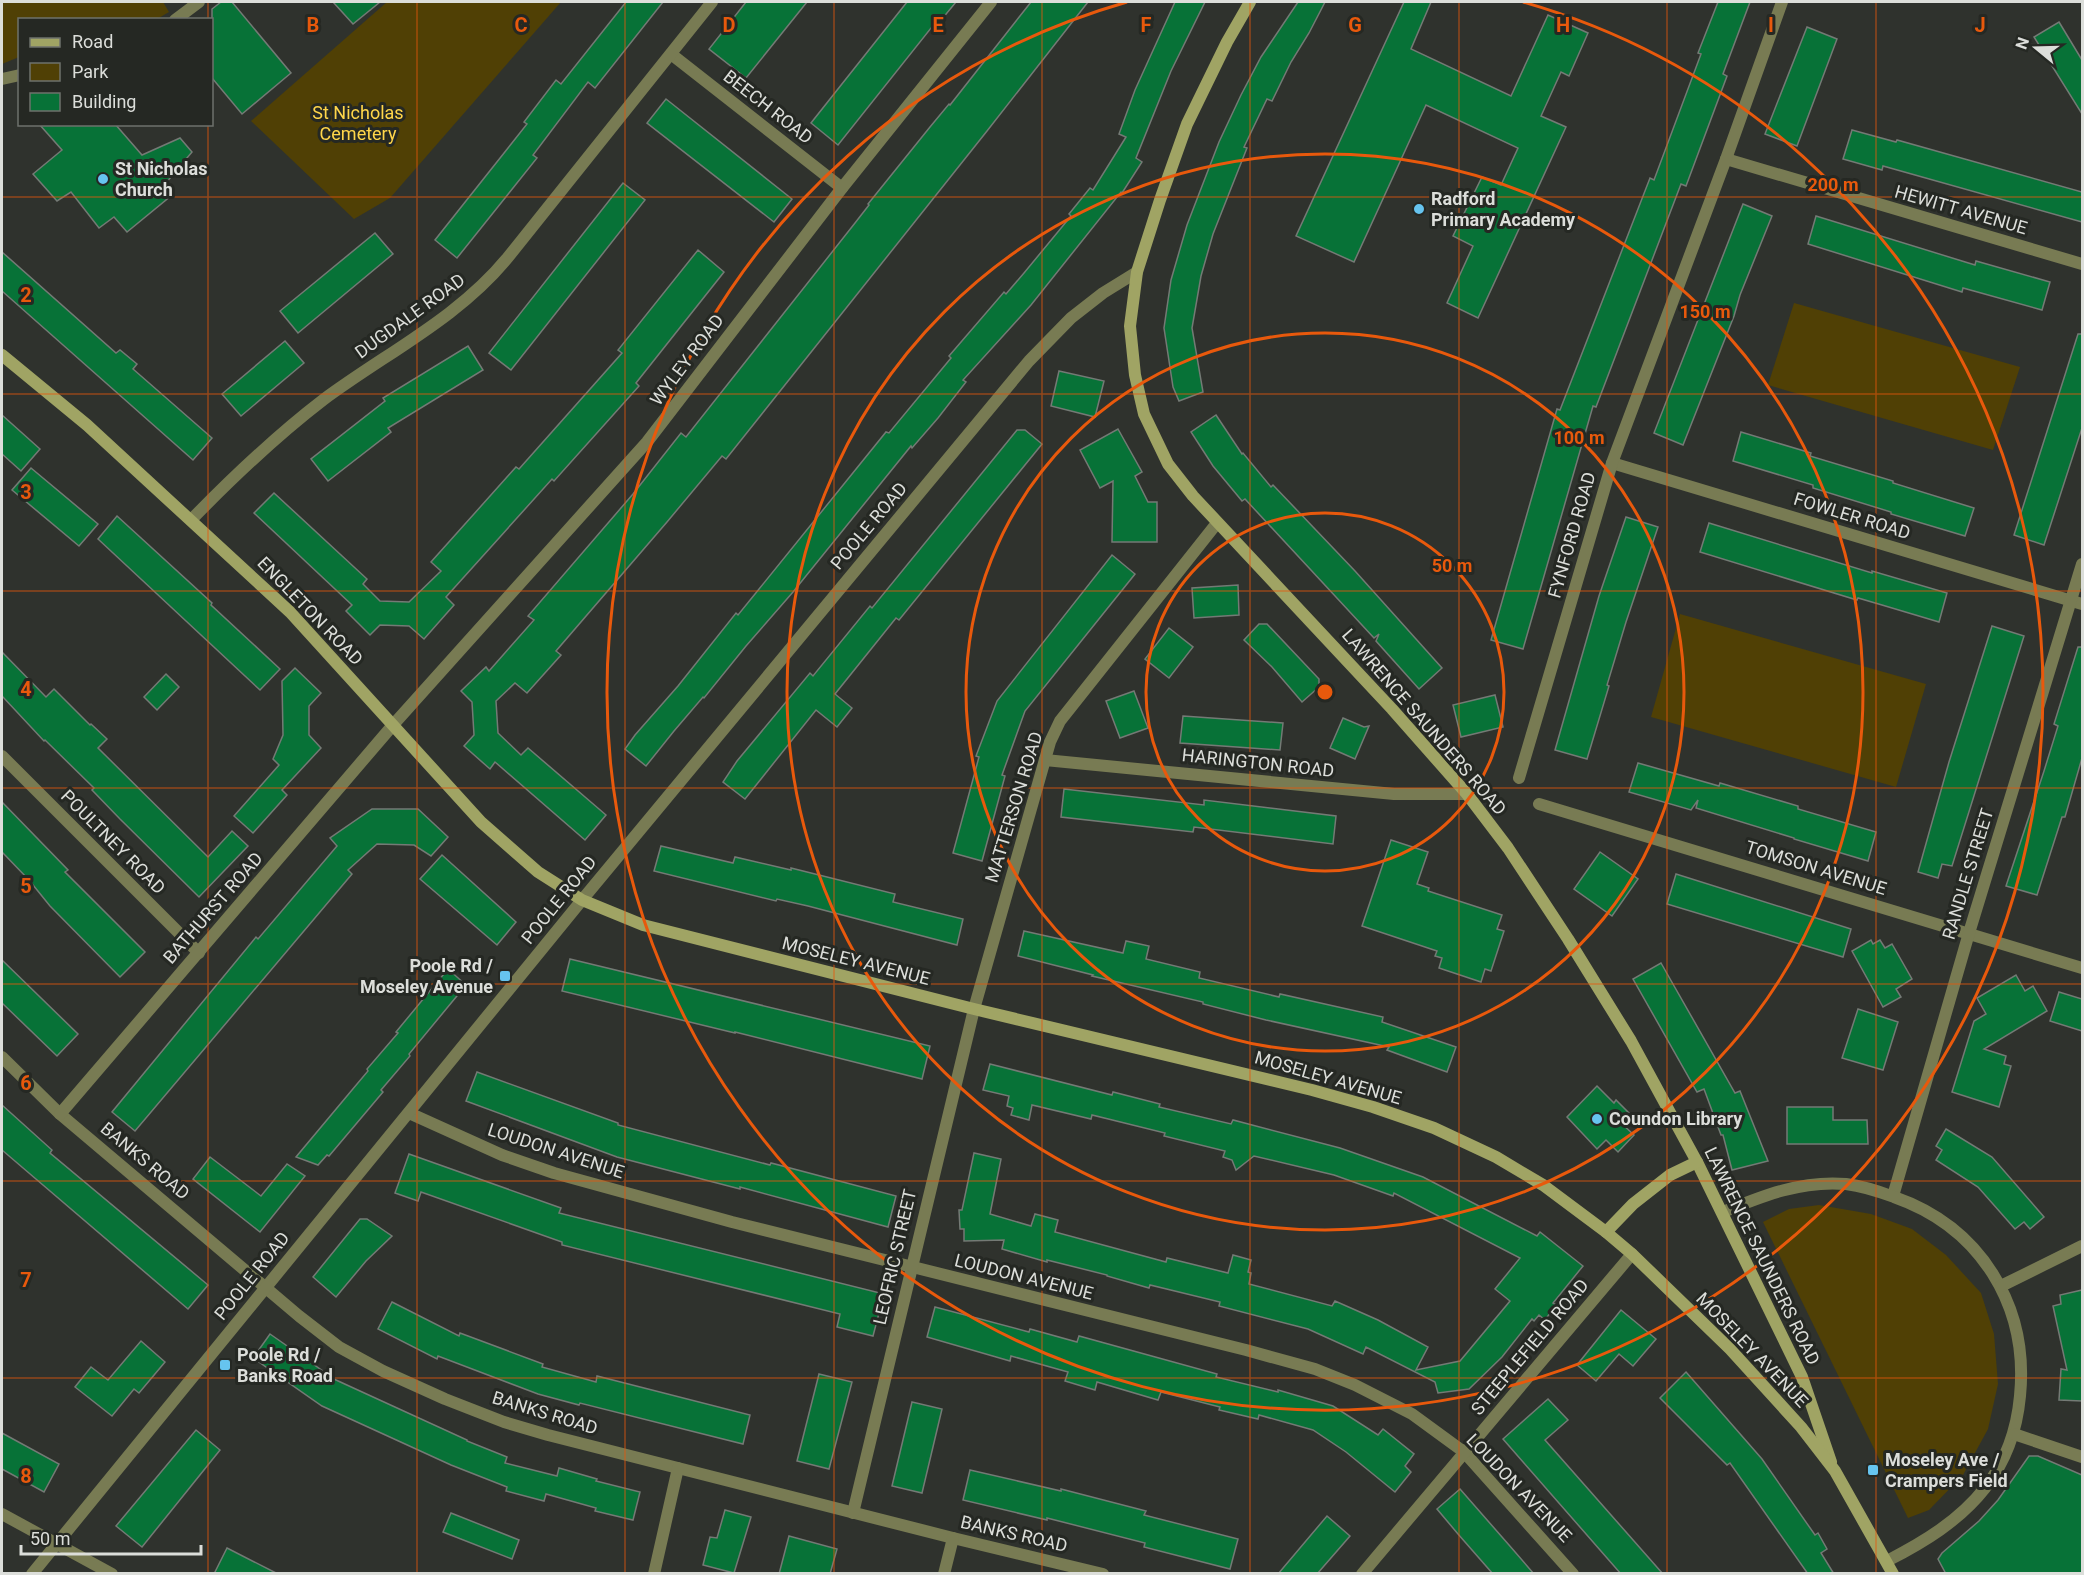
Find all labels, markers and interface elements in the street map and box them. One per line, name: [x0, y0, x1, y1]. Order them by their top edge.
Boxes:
text: B: [307, 13, 319, 37]
text: C: [514, 13, 528, 37]
text: D: [723, 13, 736, 37]
text: E: [932, 13, 944, 37]
text: F: [1141, 13, 1152, 37]
text: G: [1348, 13, 1362, 37]
text: H: [1556, 13, 1570, 37]
text: I: [1768, 13, 1774, 37]
text: J: [1974, 13, 1986, 37]
legend: [18, 18, 213, 126]
north arrow: [2006, 18, 2066, 78]
text: Road: [72, 31, 113, 52]
text: N: [2011, 35, 2033, 52]
text: Park: [72, 61, 109, 82]
street label: BEECH ROAD: [719, 65, 817, 148]
text: Building: [72, 91, 136, 112]
park label: St Nicholas Cemetery: [312, 102, 404, 144]
place label: St Nicholas Church: [115, 158, 207, 200]
marker: St Nicholas Church: [96, 172, 110, 186]
text: 200 m: [1807, 174, 1859, 195]
street label: HEWITT AVENUE: [1892, 181, 2030, 238]
place label: Radford Primary Academy: [1431, 188, 1576, 230]
marker: Radford Primary Academy: [1412, 202, 1426, 216]
street label: DUGDALE ROAD: [351, 269, 469, 362]
text: 2: [20, 283, 32, 307]
text: 150 m: [1679, 301, 1731, 322]
street label: WYLEY ROAD: [645, 310, 728, 409]
text: 100 m: [1553, 427, 1605, 448]
street label: FYNFORD ROAD: [1543, 469, 1600, 600]
street label: POOLE ROAD: [826, 478, 911, 574]
text: 3: [20, 480, 32, 504]
street label: FOWLER ROAD: [1791, 488, 1913, 543]
street label: ENGLETON ROAD: [253, 552, 367, 669]
text: 50 m: [1432, 555, 1472, 576]
street label: LAWRENCE SAUNDERS ROAD: [1338, 624, 1511, 819]
text: 4: [20, 677, 32, 701]
centre of rings: [1315, 682, 1335, 702]
street label: MATTERSON ROAD: [981, 729, 1046, 885]
street label: HARINGTON ROAD: [1181, 744, 1335, 781]
street label: POULTNEY ROAD: [57, 785, 170, 898]
street label: RANDLE STREET: [1938, 806, 1997, 942]
street label: TOMSON AVENUE: [1743, 836, 1889, 899]
street label: BATHURST ROAD: [159, 848, 267, 968]
street label: POOLE ROAD: [517, 851, 601, 948]
text: 5: [20, 874, 32, 898]
street label: MOSELEY AVENUE: [780, 932, 932, 989]
place label: Poole Rd / Moseley Avenue: [360, 955, 493, 997]
marker: Poole Rd / Moseley Avenue: [498, 969, 512, 983]
street label: MOSELEY AVENUE: [1252, 1047, 1404, 1109]
text: 6: [20, 1071, 32, 1095]
place label: Coundon Library: [1609, 1108, 1743, 1129]
marker: Coundon Library: [1590, 1112, 1604, 1126]
street label: BANKS ROAD: [97, 1118, 194, 1204]
street label: LOUDON AVENUE: [485, 1119, 627, 1182]
street label: LAWRENCE SAUNDERS ROAD: [1701, 1144, 1824, 1368]
street label: LEOFRIC STREET: [869, 1187, 920, 1327]
street label: POOLE ROAD: [210, 1227, 294, 1324]
street label: LOUDON AVENUE: [953, 1249, 1096, 1304]
text: 7: [20, 1268, 32, 1292]
street label: STEEPLEFIELD ROAD: [1467, 1274, 1593, 1419]
street label: MOSELEY AVENUE: [1692, 1288, 1813, 1411]
place label: Poole Rd / Banks Road: [237, 1344, 333, 1386]
marker: Poole Rd / Banks Road: [218, 1358, 232, 1372]
street label: BANKS ROAD: [490, 1387, 600, 1439]
street label: LOUDON AVENUE: [1462, 1429, 1576, 1546]
place label: Moseley Ave / Crampers Field: [1885, 1449, 2008, 1491]
marker: Moseley Ave / Crampers Field: [1866, 1463, 1880, 1477]
text: 8: [20, 1464, 32, 1488]
street label: BANKS ROAD: [959, 1511, 1070, 1556]
scale bar: [21, 1518, 201, 1556]
text: 50 m: [30, 1528, 70, 1549]

